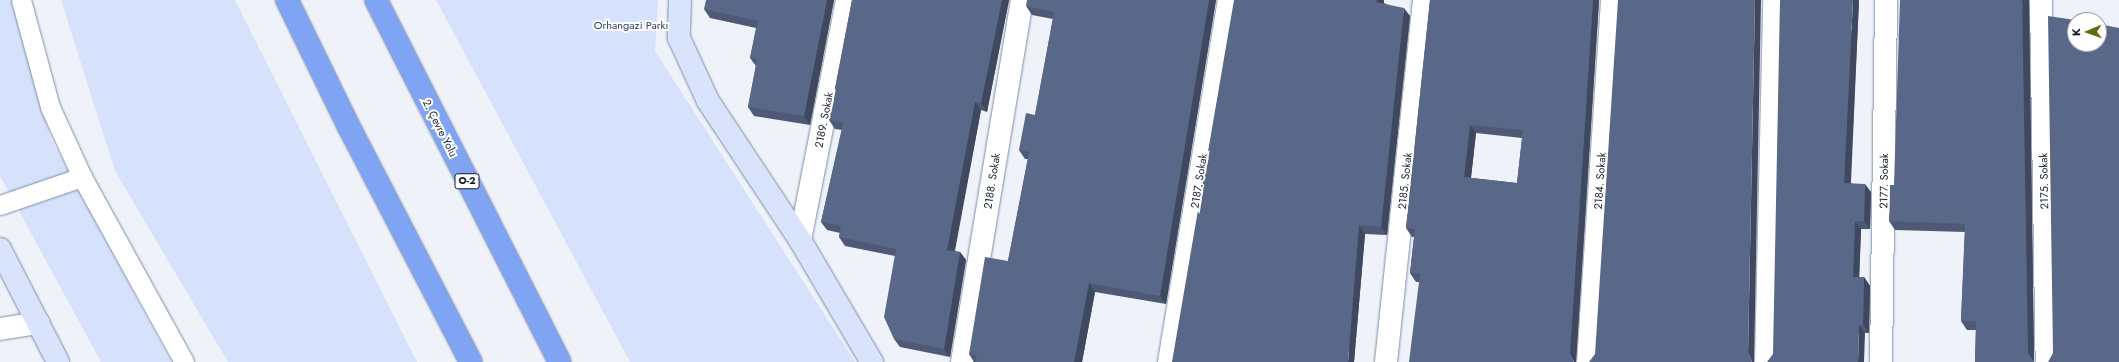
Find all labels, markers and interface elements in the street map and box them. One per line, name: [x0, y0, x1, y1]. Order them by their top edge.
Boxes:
north arrow: [2067, 12, 2107, 52]
park label: Orhangazi Parkı: [594, 18, 668, 32]
text: K: [2068, 28, 2084, 37]
street label: 2189. Sokak: [812, 91, 836, 149]
street label: 2. Çevre Yolu: [420, 97, 460, 159]
street label: 2188. Sokak: [981, 152, 1003, 210]
street label: 2185. Sokak: [1395, 152, 1415, 210]
street label: 2184. Sokak: [1591, 152, 1609, 210]
street label: 2175. Sokak: [2037, 152, 2051, 210]
street label: 2187. Sokak: [1188, 153, 1210, 209]
street label: 2177. Sokak: [1877, 153, 1891, 209]
road number: O-2: [454, 173, 480, 189]

